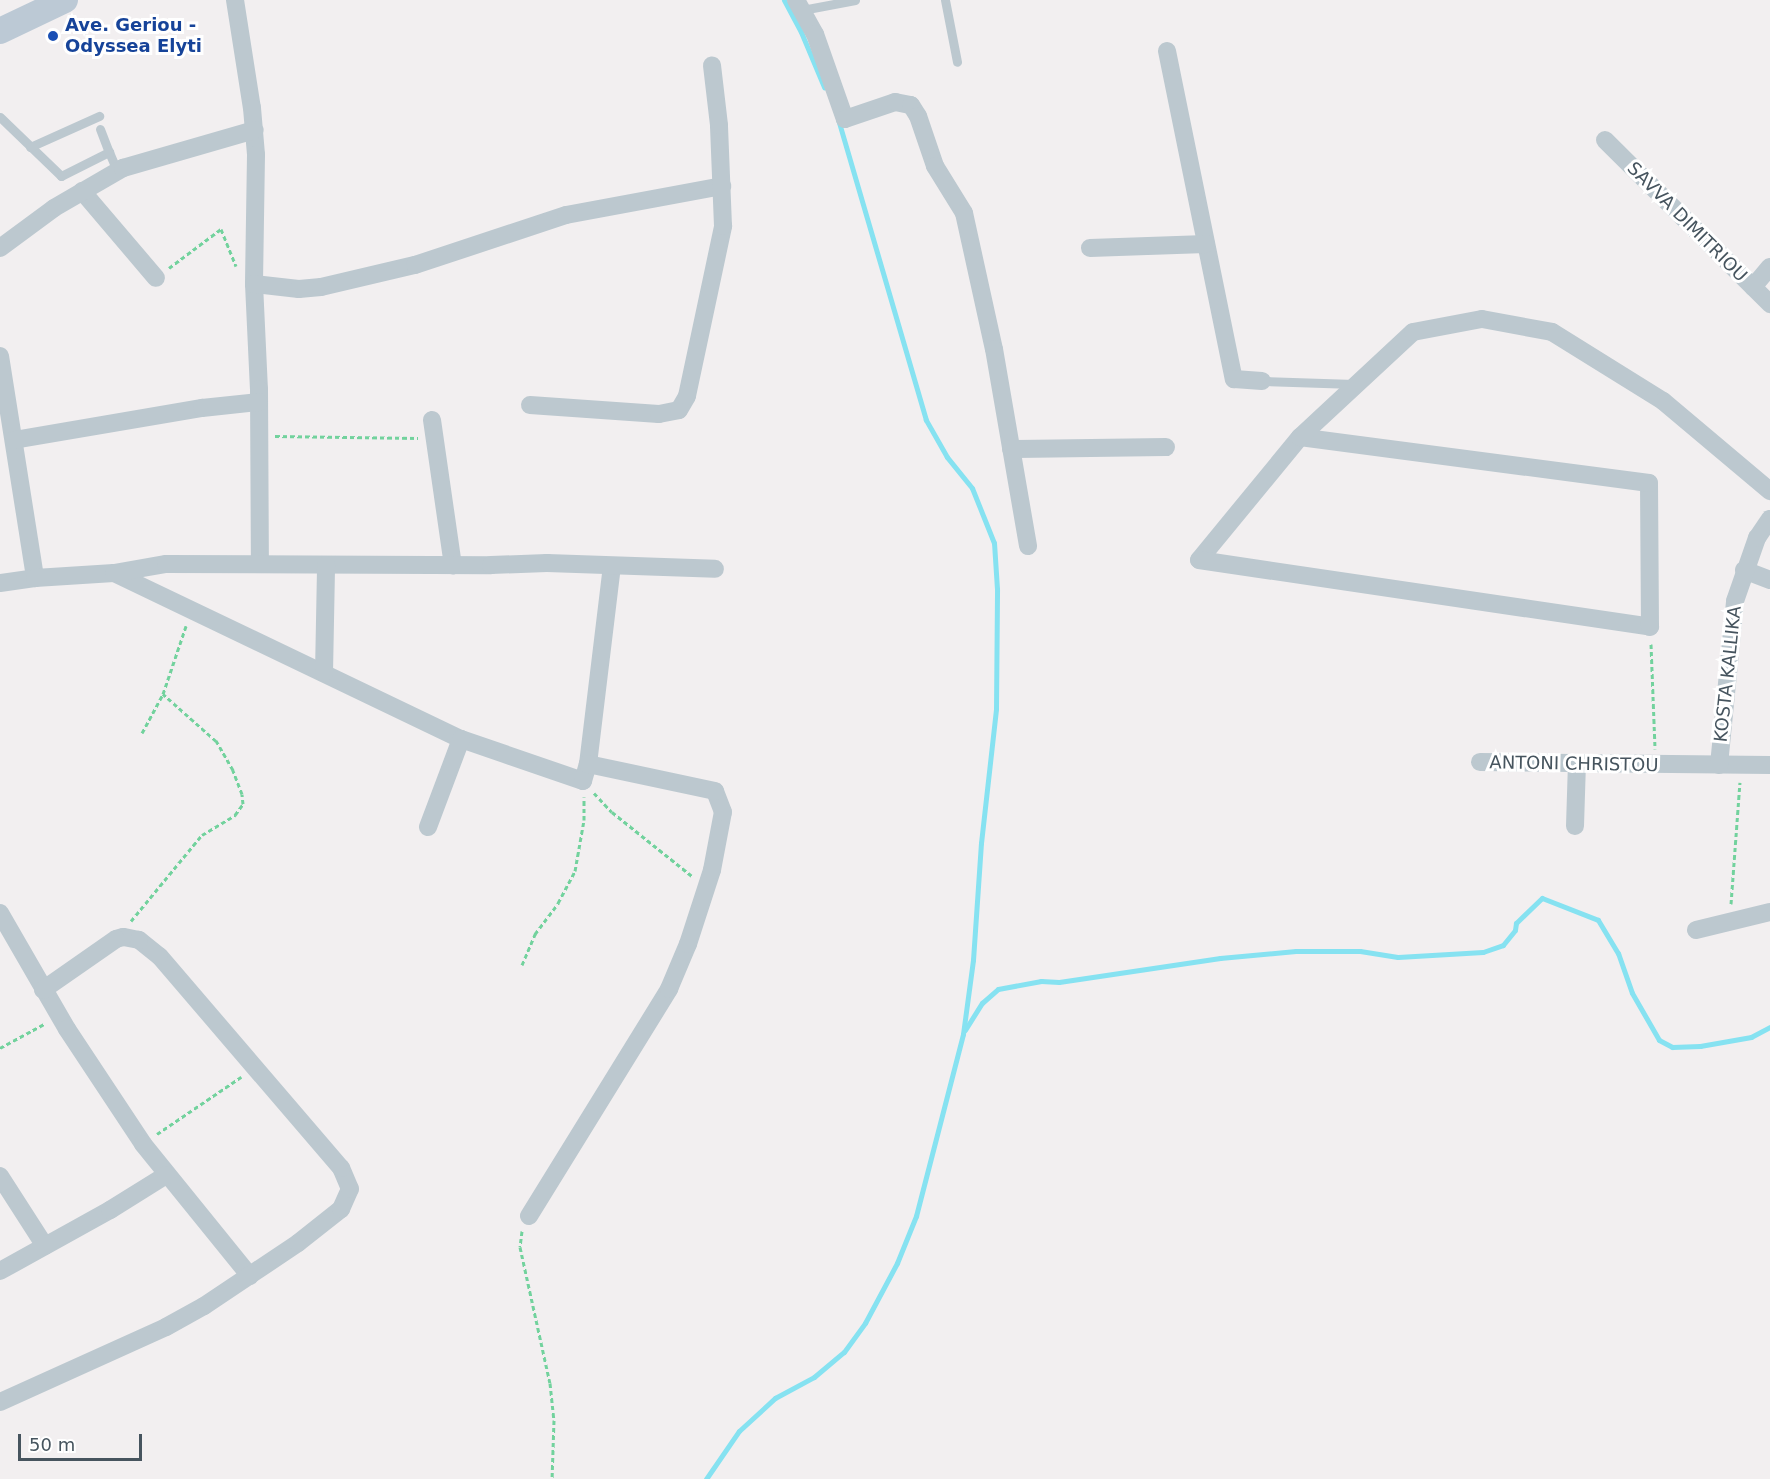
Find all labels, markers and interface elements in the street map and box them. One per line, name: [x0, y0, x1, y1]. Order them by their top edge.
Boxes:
place label: Ave. Geriou - Odyssea Elyti: [65, 15, 202, 57]
marker: Ave. Geriou - Odyssea Elyti: [46, 29, 60, 43]
street label: SAVVA DIMITRIOU: [1623, 158, 1751, 286]
street label: KOSTA KALLIKA: [1710, 605, 1746, 743]
street label: ANTONI CHRISTOU: [1489, 752, 1659, 776]
scale bar: [21, 1422, 146, 1460]
text: 50 m: [29, 1434, 75, 1455]

